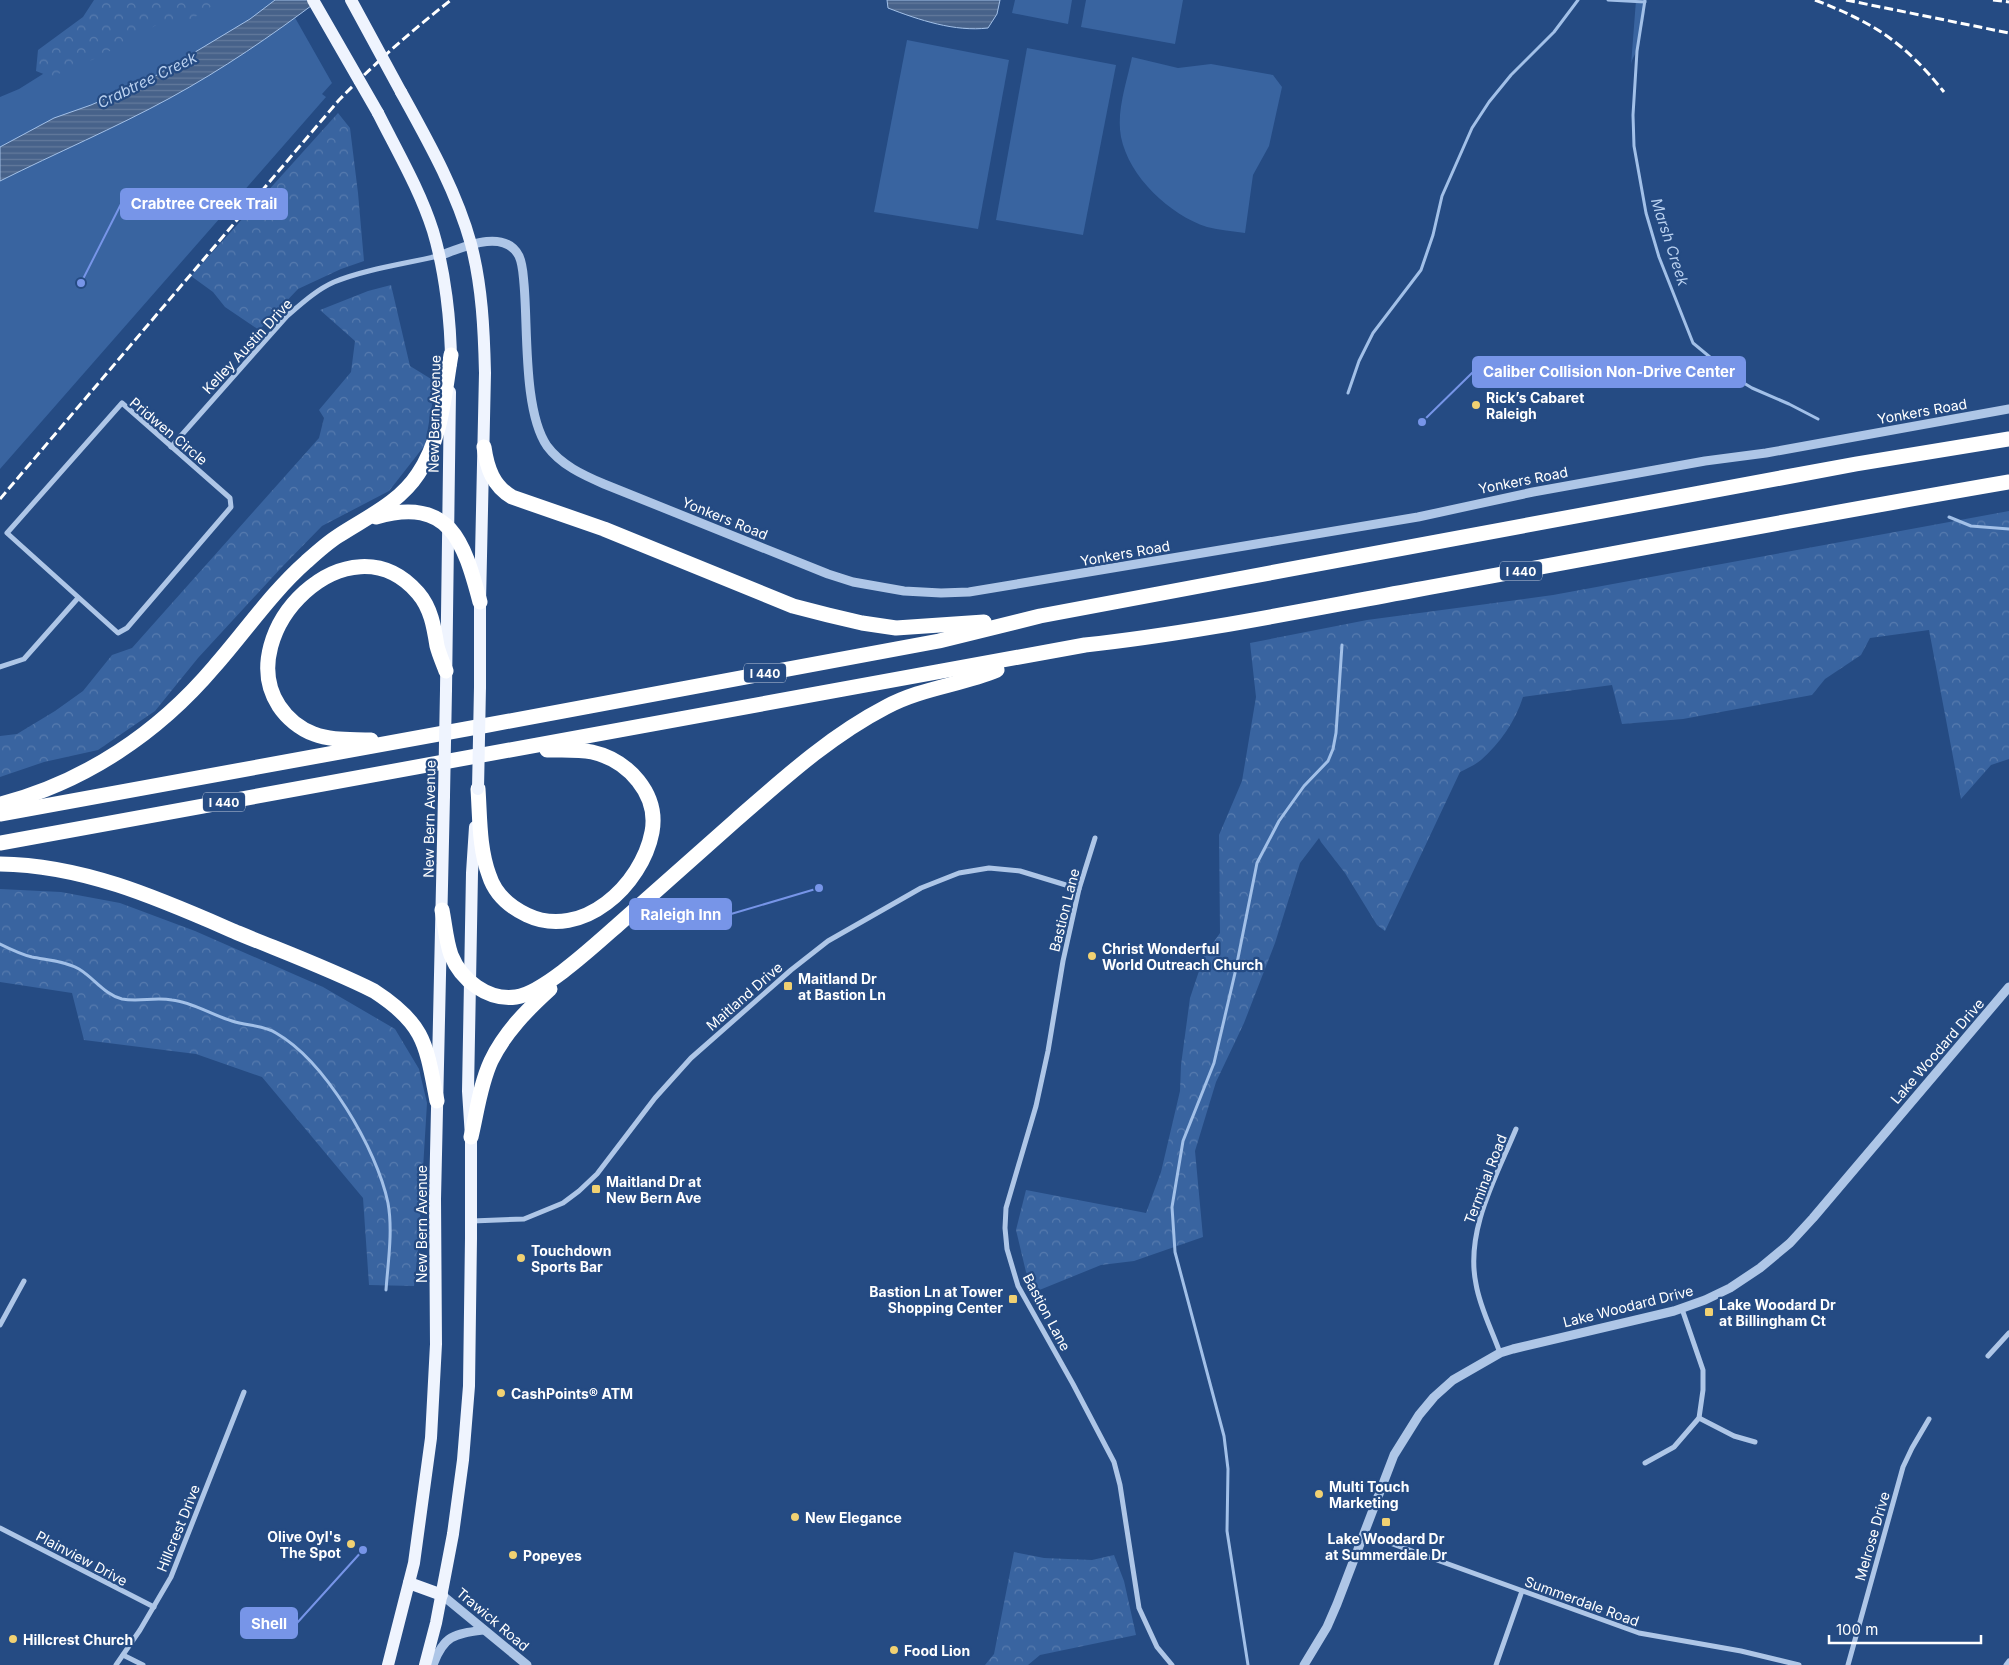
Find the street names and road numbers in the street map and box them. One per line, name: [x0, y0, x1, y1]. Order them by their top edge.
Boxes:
street label: Kelley Austin Drive: [199, 295, 295, 397]
street label: New Bern Avenue: [424, 355, 444, 473]
street label: Pridwen Circle: [127, 394, 211, 468]
street label: Yonkers Road: [1876, 395, 1968, 427]
street label: Yonkers Road: [1477, 463, 1569, 497]
street label: Yonkers Road: [680, 493, 770, 543]
street label: Yonkers Road: [1079, 537, 1171, 569]
road number: I 440: [1500, 562, 1542, 580]
road number: I 440: [744, 664, 786, 682]
street label: New Bern Avenue: [419, 760, 439, 878]
road number: I 440: [203, 792, 245, 812]
street label: Bastion Lane: [1045, 867, 1083, 953]
street label: Maitland Drive: [702, 958, 786, 1034]
street label: Lake Woodard Drive: [1887, 995, 1987, 1107]
street label: Terminal Road: [1460, 1132, 1510, 1226]
street label: New Bern Avenue: [413, 1165, 430, 1283]
street label: Bastion Lane: [1019, 1270, 1075, 1354]
street label: Lake Woodard Drive: [1561, 1282, 1695, 1330]
street label: Hillcrest Drive: [153, 1482, 203, 1574]
street label: Melrose Drive: [1851, 1489, 1893, 1583]
street label: Plainview Drive: [33, 1527, 131, 1589]
street label: Summerdale Road: [1522, 1572, 1642, 1630]
street label: Trawick Road: [453, 1584, 533, 1654]

